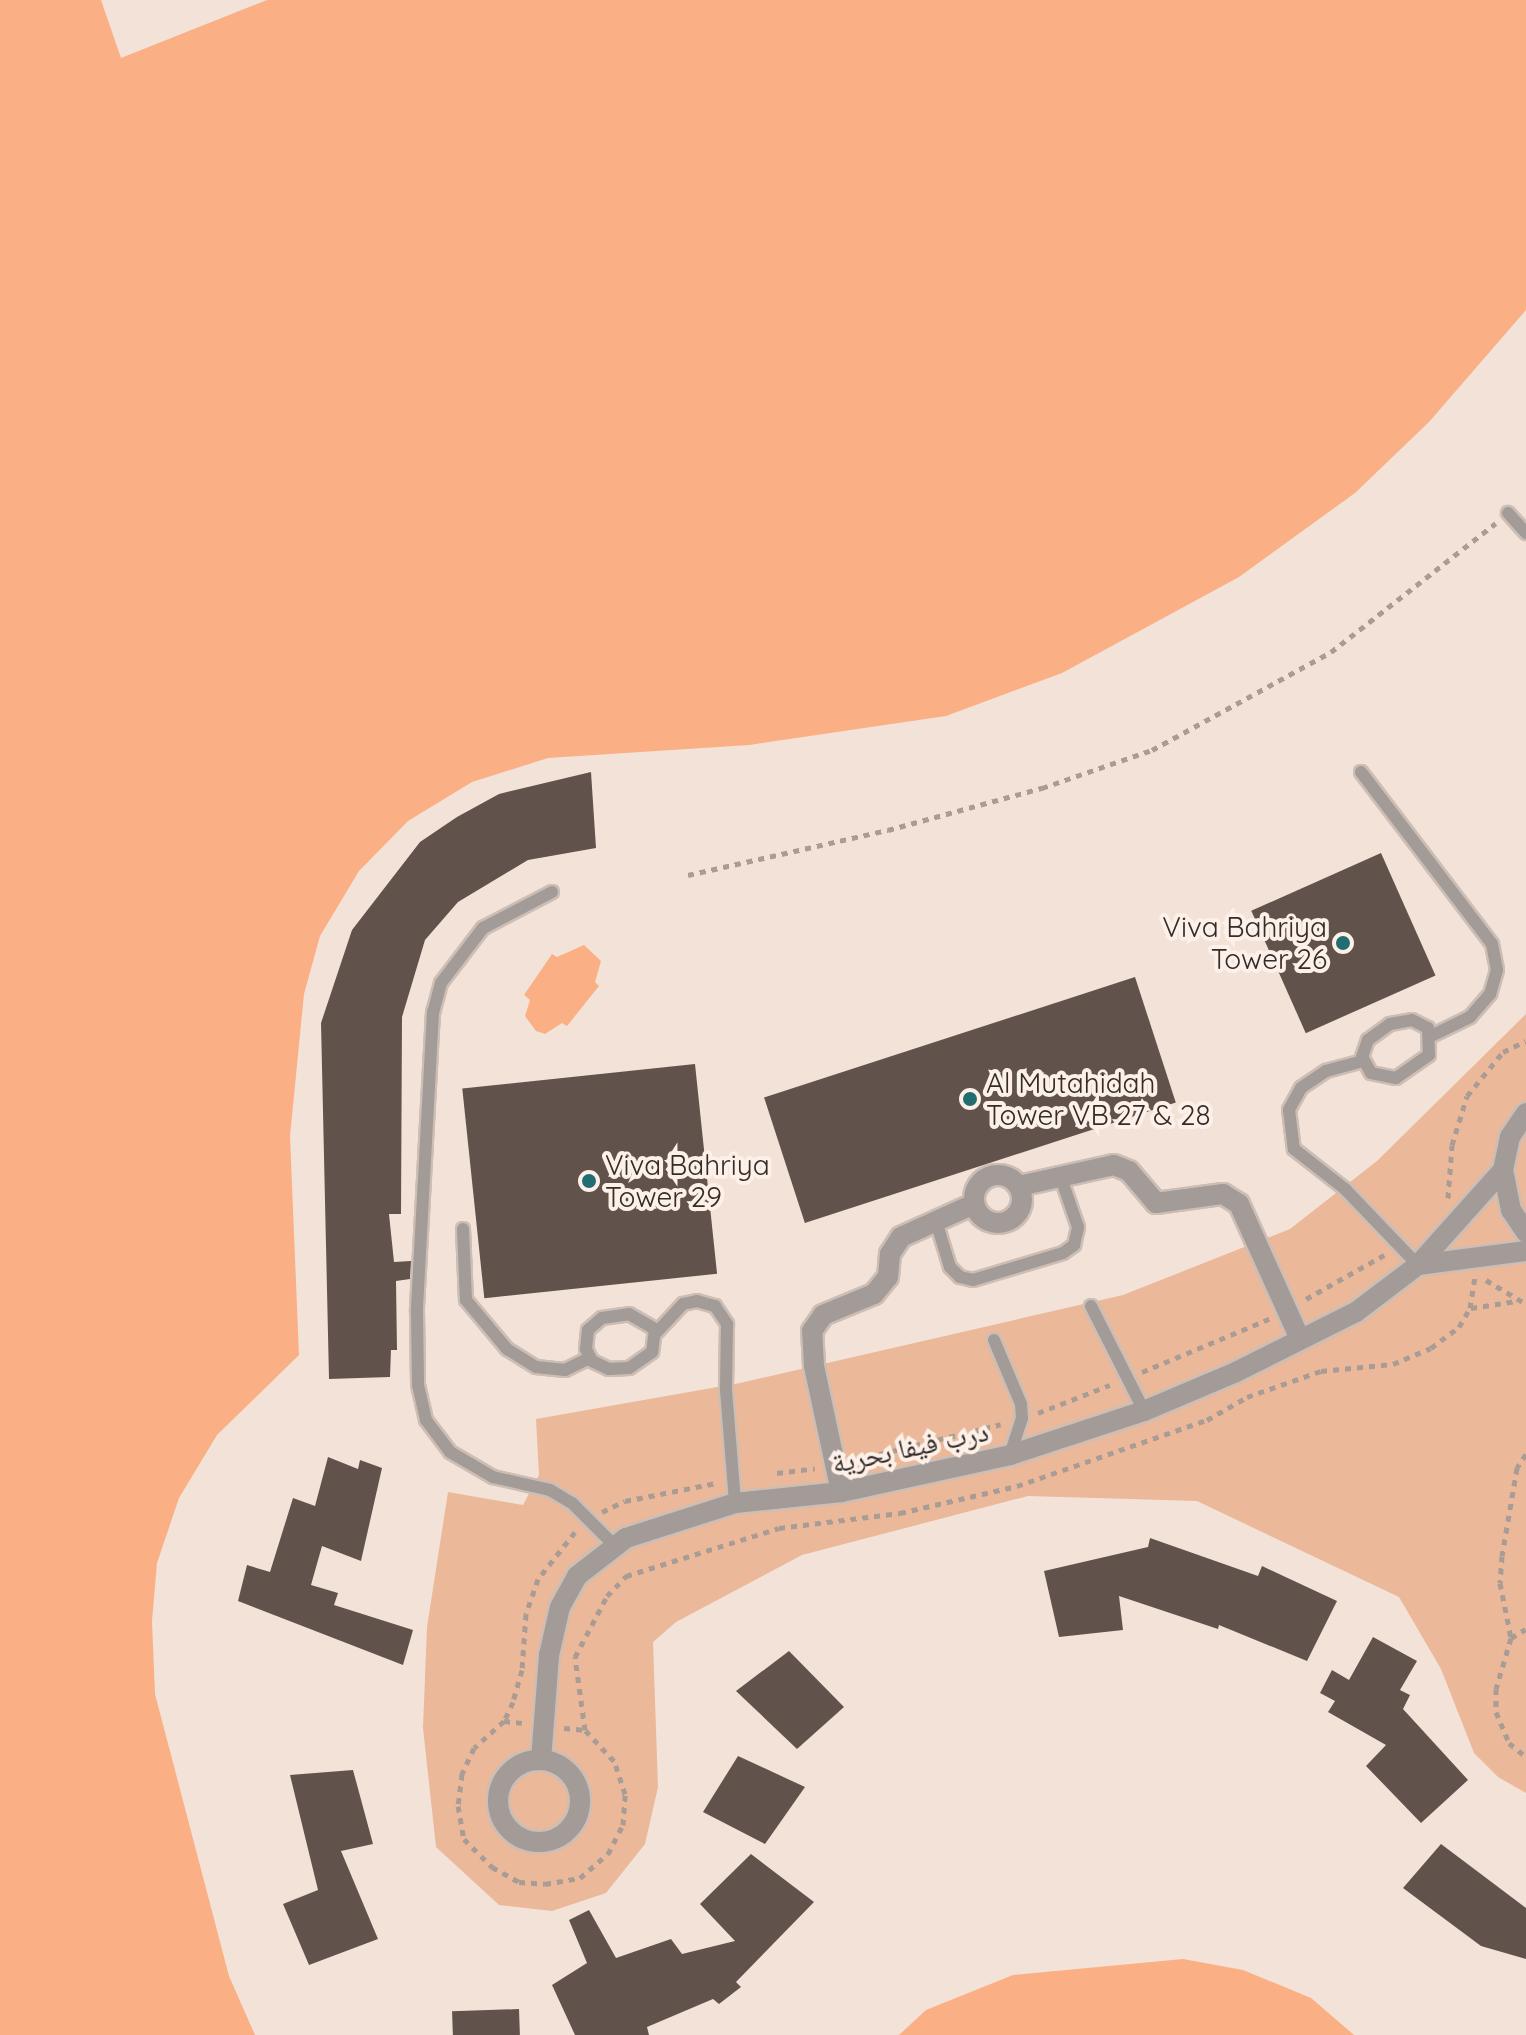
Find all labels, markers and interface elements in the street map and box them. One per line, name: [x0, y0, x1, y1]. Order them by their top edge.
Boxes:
place label: Viva Bahriya Tower 26: [1162, 910, 1327, 976]
marker: Viva Bahriya Tower 26: [1334, 934, 1352, 952]
place label: Al Mutahidah Tower VB 27 & 28: [986, 1066, 1211, 1132]
marker: Al Mutahidah Tower VB 27 & 28: [961, 1090, 979, 1108]
place label: Viva Bahriya Tower 29: [605, 1148, 770, 1214]
marker: Viva Bahriya Tower 29: [580, 1172, 598, 1190]
street label: درب فيفا بحرية: [829, 1414, 991, 1480]

